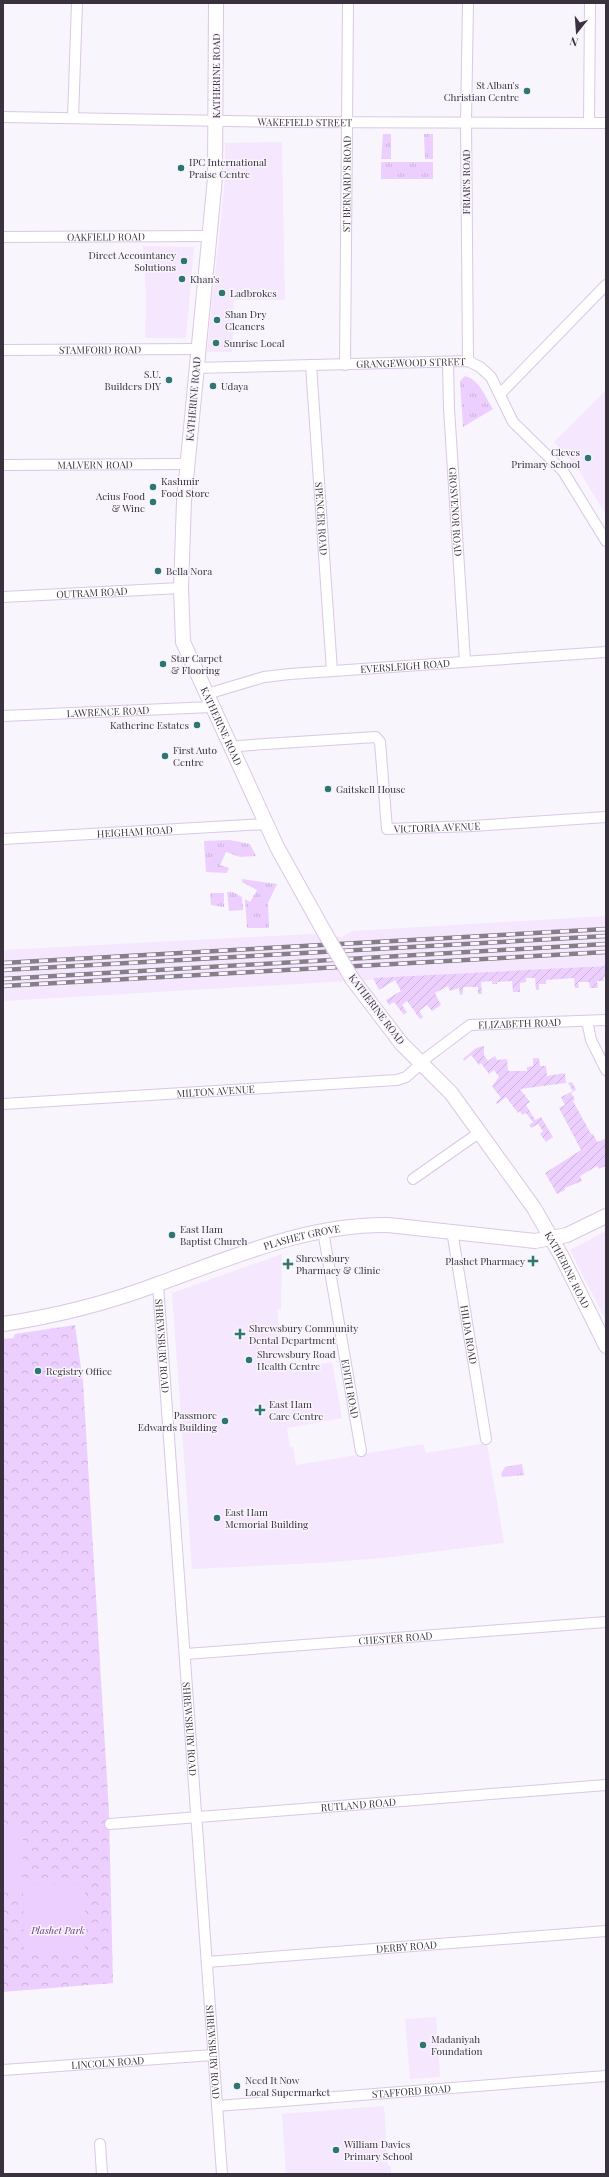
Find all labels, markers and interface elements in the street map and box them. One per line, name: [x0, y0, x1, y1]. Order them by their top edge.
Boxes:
north arrow: [557, 12, 597, 52]
street label: KATHERINE ROAD: [209, 34, 223, 118]
text: N: [568, 34, 580, 50]
place label: St Alban's Christian Centre: [444, 78, 519, 104]
marker: St Alban's Christian Centre: [522, 86, 532, 96]
street label: WAKEFIELD STREET: [257, 115, 352, 129]
street label: ST BERNARD'S ROAD: [339, 136, 354, 232]
street label: FRIAR'S ROAD: [459, 150, 473, 214]
place label: IPC International Praise Centre: [189, 155, 267, 181]
marker: IPC International Praise Centre: [176, 163, 186, 173]
street label: OAKFIELD ROAD: [67, 229, 145, 244]
place label: Direct Accountancy Solutions: [88, 248, 176, 274]
marker: Direct Accountancy Solutions: [179, 256, 189, 266]
place label: Khan's: [190, 272, 220, 286]
marker: Khan's: [177, 274, 187, 284]
place label: Ladbrokes: [230, 286, 277, 300]
marker: Ladbrokes: [217, 288, 227, 298]
place label: Shan Dry Cleaners: [225, 307, 266, 333]
marker: Shan Dry Cleaners: [212, 315, 222, 325]
place label: Sunrise Local: [224, 336, 285, 350]
marker: Sunrise Local: [211, 338, 221, 348]
street label: STAMFORD ROAD: [59, 342, 141, 357]
street label: GRANGEWOOD STREET: [356, 354, 466, 371]
street label: KATHERINE ROAD: [182, 356, 204, 442]
place label: S.U. Builders DIY: [105, 367, 161, 393]
marker: S.U. Builders DIY: [164, 375, 174, 385]
place label: Udaya: [221, 379, 248, 393]
marker: Udaya: [208, 381, 218, 391]
place label: Cleves Primary School: [511, 445, 580, 471]
marker: Cleves Primary School: [583, 453, 593, 463]
street label: MALVERN ROAD: [57, 457, 133, 472]
street label: GROSVENOR ROAD: [446, 467, 465, 557]
place label: Kashmir Food Store: [161, 474, 209, 500]
marker: Kashmir Food Store: [148, 482, 158, 492]
street label: SPENCER ROAD: [312, 482, 331, 556]
place label: Acius Food & Wine: [95, 489, 145, 515]
marker: Acius Food & Wine: [148, 497, 158, 507]
place label: Bella Nora: [166, 564, 212, 578]
marker: Bella Nora: [153, 566, 163, 576]
street label: OUTRAM ROAD: [56, 584, 128, 601]
place label: Star Carpet & Flooring: [171, 651, 223, 677]
street label: EVERSLEIGH ROAD: [360, 656, 450, 676]
marker: Star Carpet & Flooring: [158, 659, 168, 669]
street label: KATHERINE ROAD: [197, 685, 246, 768]
street label: LAWRENCE ROAD: [66, 703, 150, 720]
place label: Katherine Estates: [110, 718, 189, 732]
marker: Katherine Estates: [192, 720, 202, 730]
place label: First Auto Centre: [173, 743, 217, 769]
marker: First Auto Centre: [160, 751, 170, 761]
place label: Gaitskell House: [336, 782, 406, 796]
marker: Gaitskell House: [323, 784, 333, 794]
street label: VICTORIA AVENUE: [393, 819, 481, 836]
street label: HEIGHAM ROAD: [96, 822, 173, 841]
street label: KATHERINE ROAD: [346, 971, 408, 1047]
street label: ELIZABETH ROAD: [478, 1015, 561, 1032]
street label: MILTON AVENUE: [176, 1082, 255, 1100]
street label: PLASHET GROVE: [262, 1221, 341, 1253]
place label: East Ham Baptist Church: [180, 1222, 247, 1248]
street label: KATHERINE ROAD: [542, 1229, 593, 1311]
marker: East Ham Baptist Church: [167, 1230, 177, 1240]
place label: Shrewsbury Pharmacy & Clinic: [296, 1251, 380, 1277]
place label: Plashet Pharmacy: [445, 1254, 525, 1268]
marker: Plashet Pharmacy: [528, 1256, 538, 1266]
marker: Shrewsbury Pharmacy & Clinic: [283, 1259, 293, 1269]
street label: SHREWSBURY ROAD: [152, 1298, 173, 1393]
street label: HILDA ROAD: [457, 1304, 481, 1365]
place label: Shrewsbury Community Dental Department: [249, 1321, 358, 1347]
marker: Shrewsbury Community Dental Department: [234, 1328, 246, 1340]
place label: Shrewsbury Road Health Centre: [257, 1347, 336, 1373]
marker: Shrewsbury Road Health Centre: [244, 1355, 254, 1365]
street label: EDITH ROAD: [338, 1358, 362, 1419]
place label: Registry Office: [46, 1364, 112, 1378]
marker: Registry Office: [33, 1366, 43, 1376]
place label: East Ham Care Centre: [269, 1397, 323, 1423]
marker: East Ham Care Centre: [254, 1404, 266, 1416]
place label: Passmore Edwards Building: [138, 1408, 218, 1434]
marker: Passmore Edwards Building: [220, 1416, 230, 1426]
place label: East Ham Memorial Building: [225, 1505, 309, 1531]
marker: East Ham Memorial Building: [212, 1513, 222, 1523]
street label: CHESTER ROAD: [358, 1628, 433, 1648]
street label: SHREWSBURY ROAD: [180, 1681, 200, 1776]
street label: RUTLAND ROAD: [320, 1795, 396, 1814]
park label: Plashet Park: [30, 1923, 85, 1937]
street label: DERBY ROAD: [375, 1937, 437, 1956]
street label: SHREWSBURY ROAD: [203, 2005, 224, 2100]
place label: Madaniyah Foundation: [431, 2032, 482, 2058]
marker: Madaniyah Foundation: [418, 2040, 428, 2050]
street label: LINCOLN ROAD: [71, 2053, 145, 2072]
place label: Need It Now Local Supermarket: [245, 2073, 330, 2099]
marker: Need It Now Local Supermarket: [232, 2081, 242, 2091]
street label: STAFFORD ROAD: [371, 2081, 451, 2101]
place label: William Davies Primary School: [343, 2137, 413, 2163]
marker: William Davies Primary School: [331, 2145, 341, 2155]

